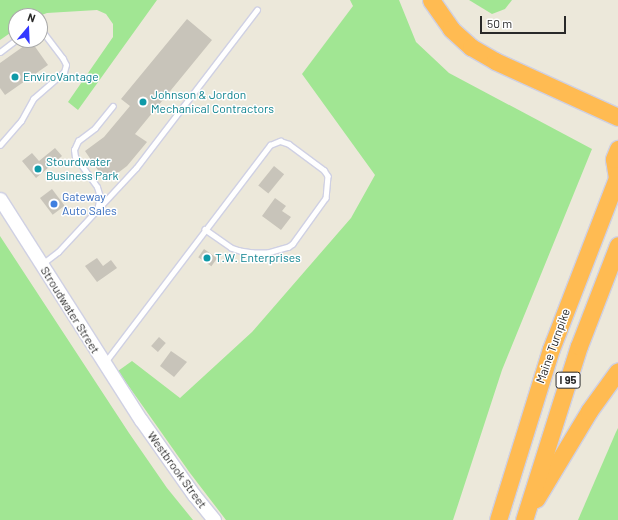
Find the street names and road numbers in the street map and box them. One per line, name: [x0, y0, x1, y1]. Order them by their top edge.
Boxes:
street label: Stroudwater Street: [37, 264, 103, 356]
street label: Maine Turnpike: [533, 307, 573, 385]
road number: I 95: [555, 371, 581, 389]
street label: Westbrook Street: [144, 429, 210, 511]

